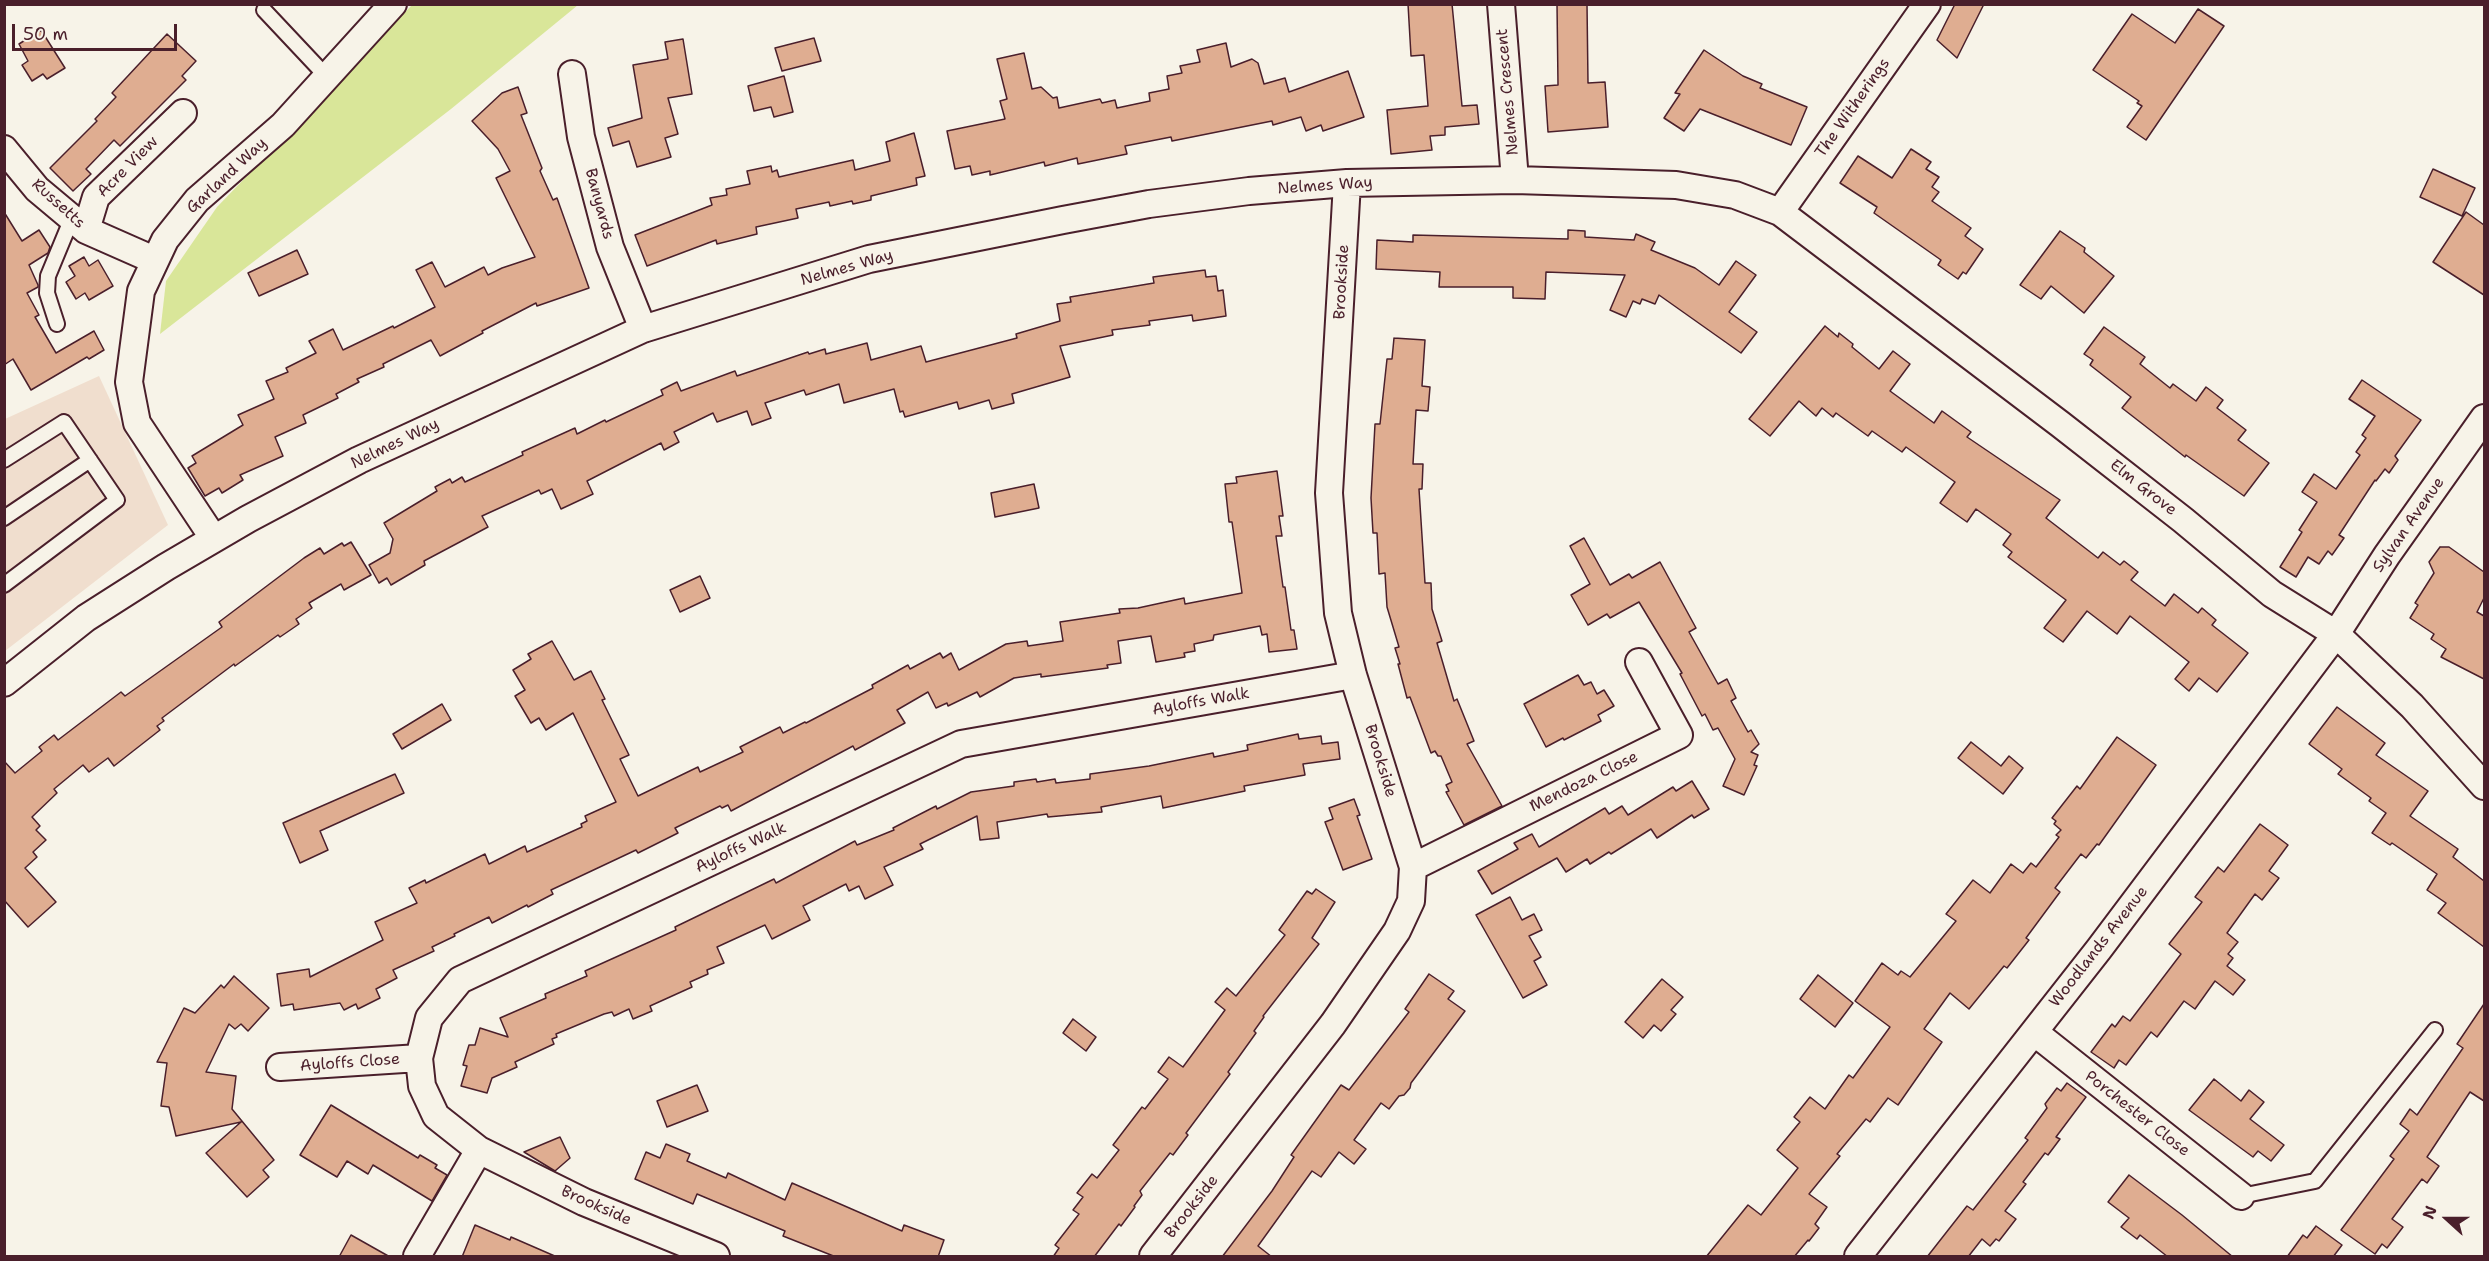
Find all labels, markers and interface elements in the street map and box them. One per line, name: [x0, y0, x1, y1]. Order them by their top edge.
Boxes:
scale bar: [15, 12, 180, 50]
text: 50 m: [23, 22, 68, 46]
street label: Nelmes Crescent: [1493, 28, 1523, 156]
street label: The Witherings: [1812, 55, 1894, 161]
street label: Acre View: [94, 133, 162, 201]
street label: Garland Way: [183, 134, 271, 218]
street label: Banyards: [580, 166, 618, 242]
street label: Nelmes Way: [1277, 173, 1373, 199]
street label: Russetts: [27, 175, 89, 233]
street label: Brookside: [1330, 244, 1354, 320]
street label: Nelmes Way: [799, 246, 895, 290]
street label: Nelmes Way: [348, 414, 442, 474]
street label: Elm Grove: [2106, 456, 2180, 520]
street label: Sylvan Avenue: [2369, 474, 2449, 576]
street label: Ayloffs Walk: [1151, 684, 1251, 720]
street label: Brookside: [1360, 722, 1400, 800]
street label: Mendoza Close: [1527, 747, 1641, 817]
street label: Ayloffs Walk: [692, 819, 790, 877]
street label: Woodlands Avenue: [2046, 883, 2152, 1011]
street label: Ayloffs Close: [299, 1050, 401, 1076]
street label: Porchester Close: [2081, 1067, 2193, 1161]
street label: Brookside: [1161, 1171, 1223, 1243]
street label: Brookside: [558, 1182, 634, 1230]
north arrow: [2417, 1189, 2477, 1249]
text: N: [2418, 1203, 2442, 1222]

